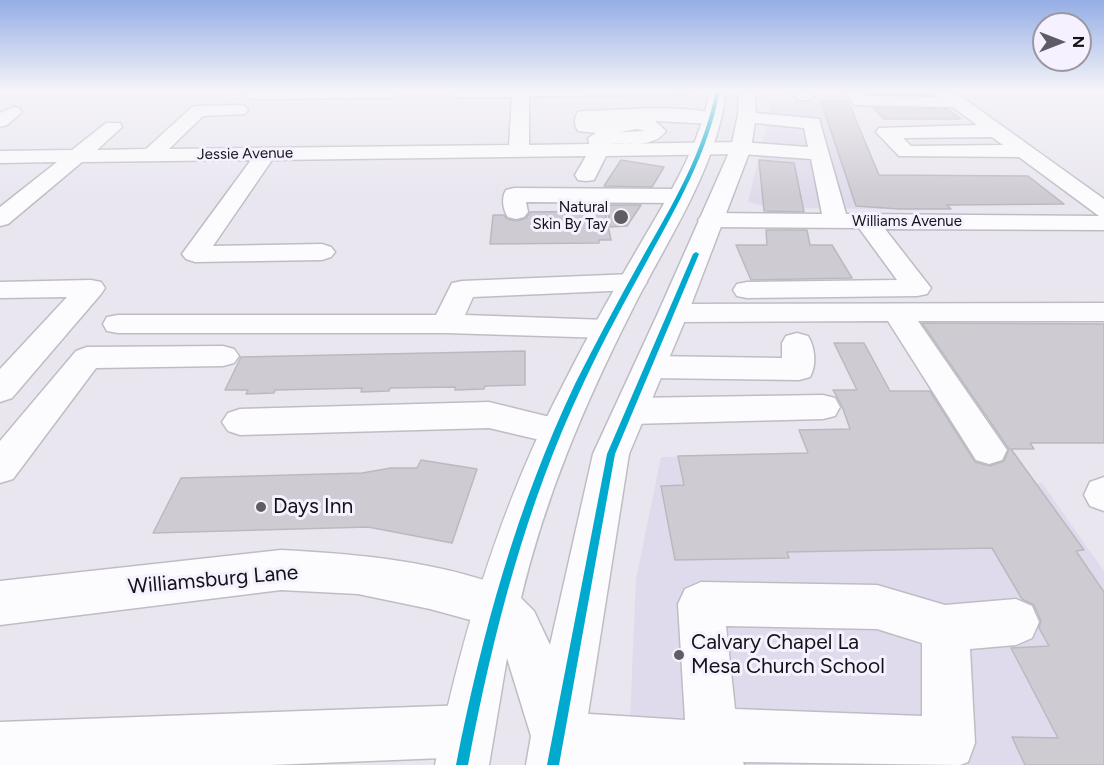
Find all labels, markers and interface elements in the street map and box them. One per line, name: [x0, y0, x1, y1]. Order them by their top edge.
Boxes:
north arrow: [1032, 12, 1092, 72]
text: N: [1069, 36, 1088, 48]
street label: Jessie Avenue: [197, 144, 293, 164]
place label: Natural Skin By Tay: [532, 199, 608, 234]
marker: Natural Skin By Tay: [612, 208, 630, 226]
street label: Williams Avenue: [852, 213, 962, 231]
place label: Days Inn: [273, 494, 353, 520]
marker: Days Inn: [254, 500, 268, 514]
street label: Williamsburg Lane: [127, 560, 299, 600]
place label: Calvary Chapel La Mesa Church School: [691, 630, 885, 680]
marker: Calvary Chapel La Mesa Church School: [672, 648, 686, 662]

